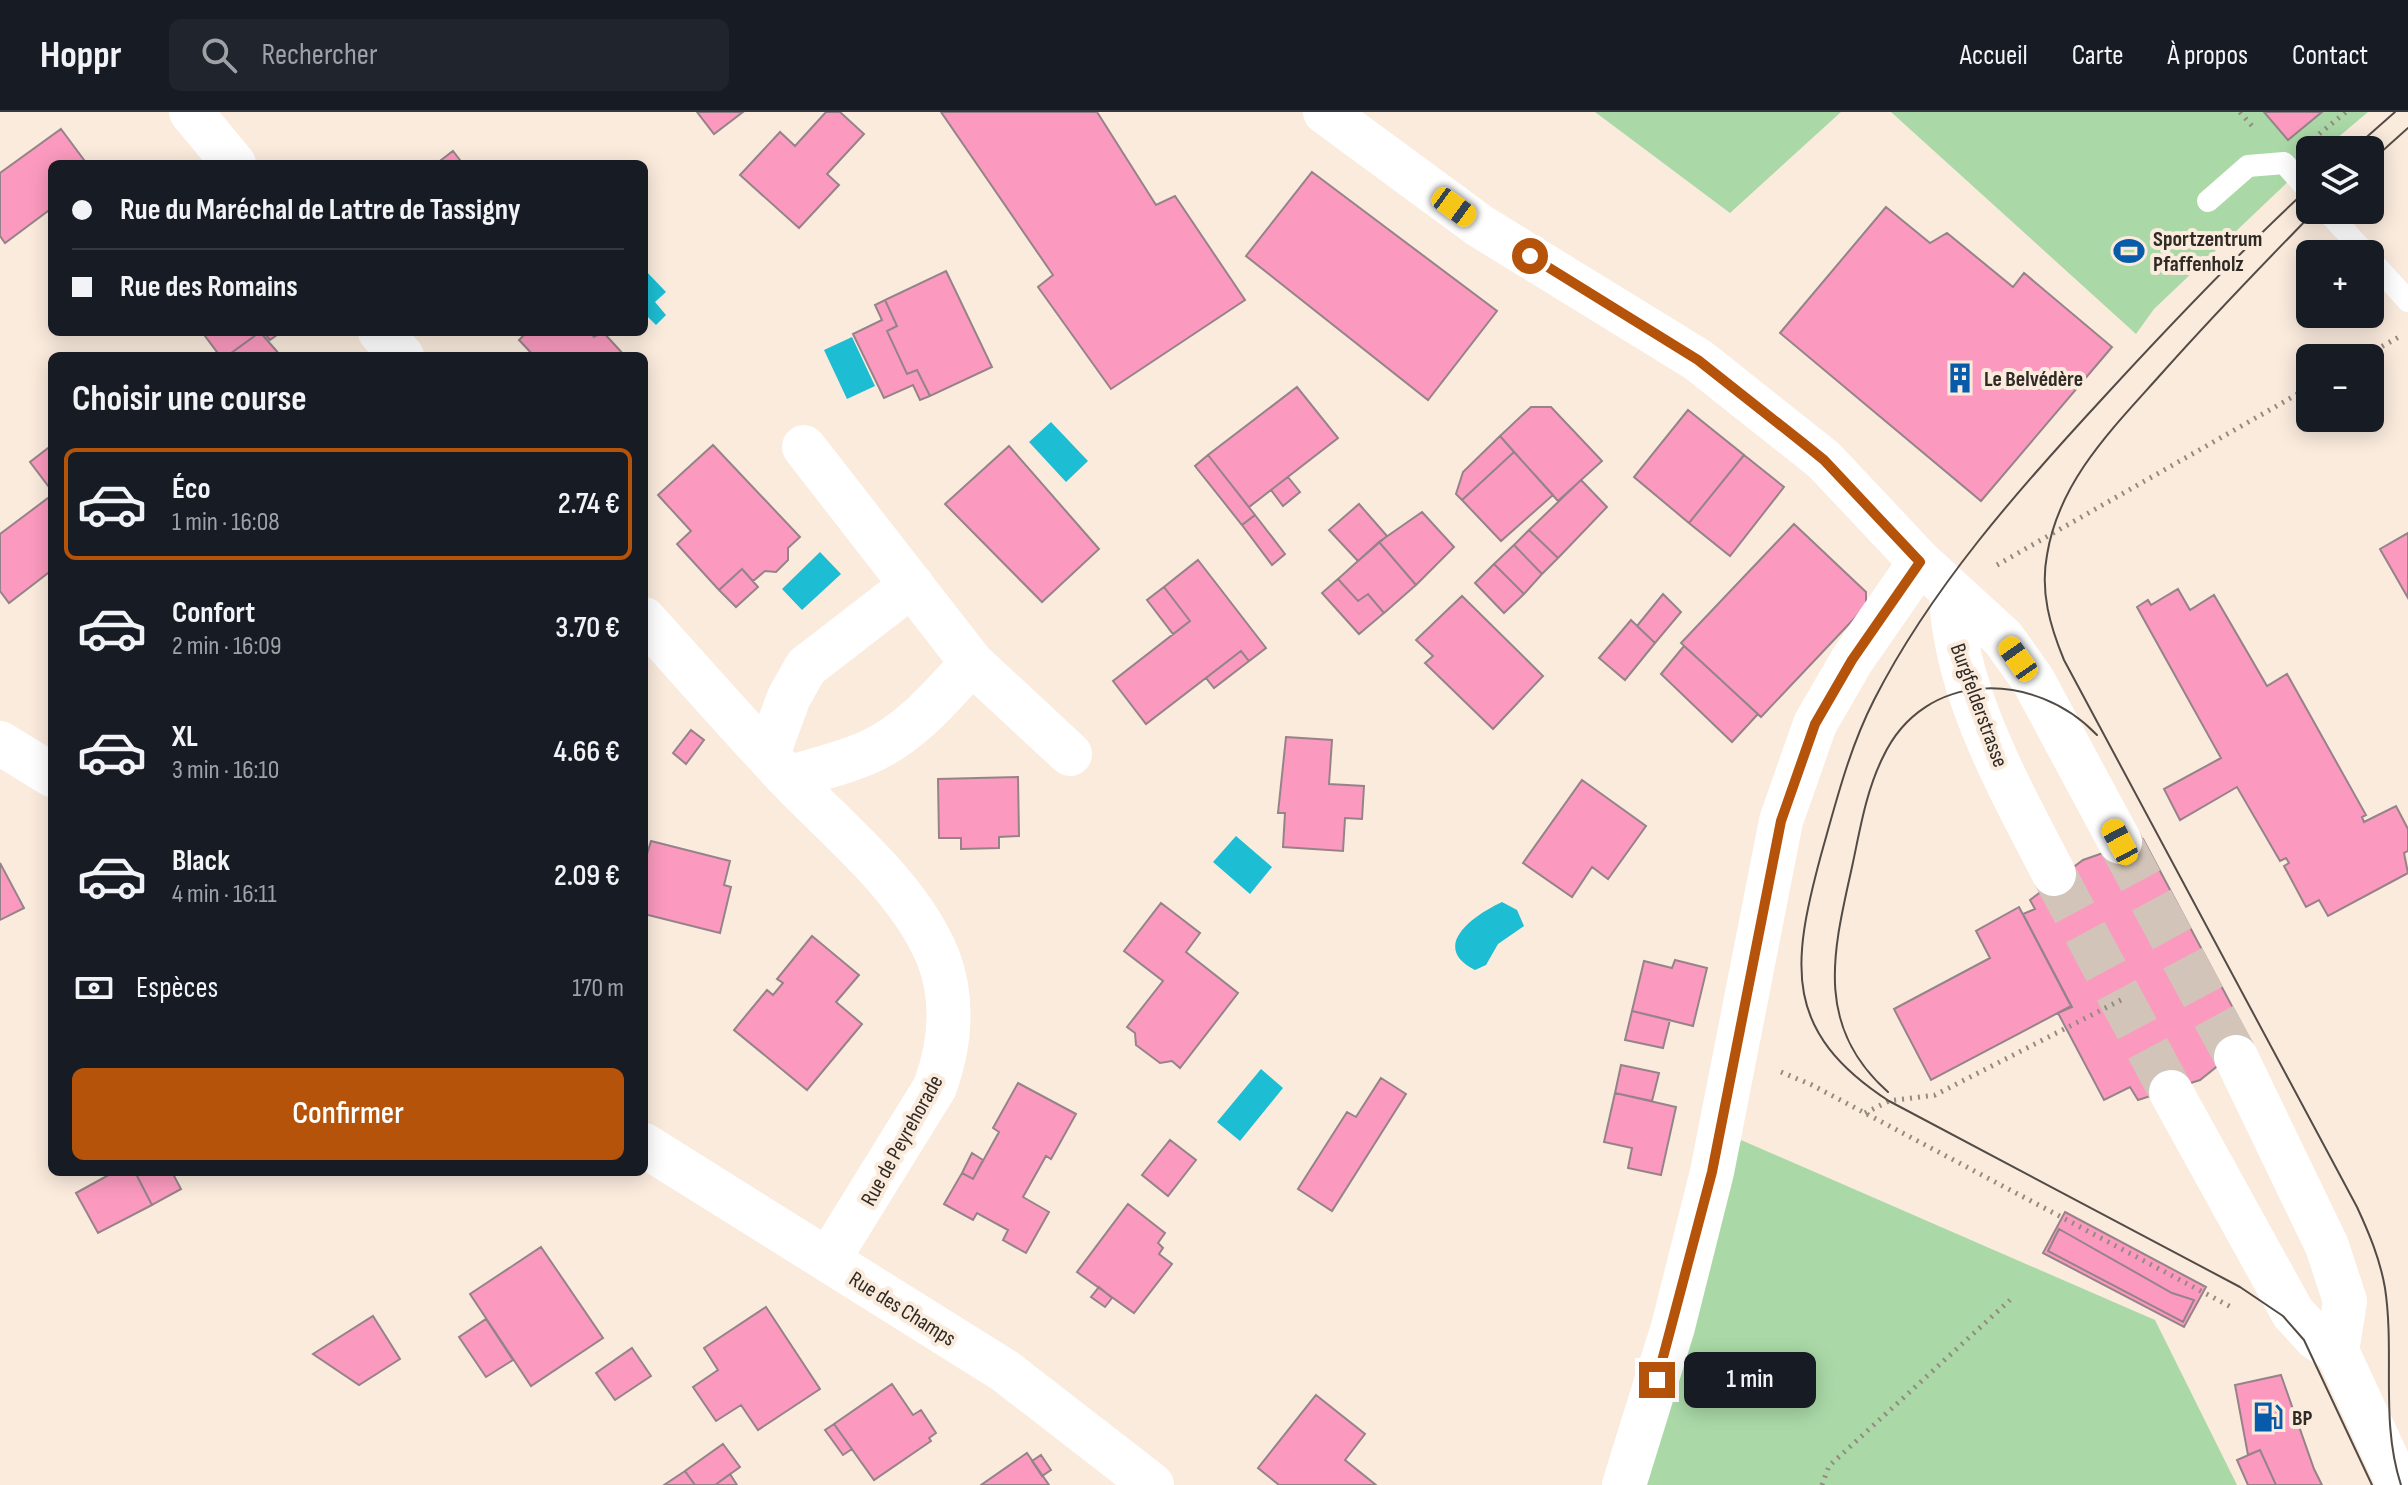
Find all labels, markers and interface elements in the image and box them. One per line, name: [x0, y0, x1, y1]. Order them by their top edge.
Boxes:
search box: [169, 19, 729, 91]
text: Hoppr: [40, 33, 121, 78]
icon: search: [197, 33, 241, 77]
text: Rechercher: [261, 37, 378, 73]
text: Accueil: [1960, 39, 2028, 72]
text: Carte: [2072, 39, 2124, 72]
text: À propos: [2168, 39, 2248, 72]
text: Contact: [2292, 39, 2368, 72]
map controls: [2296, 136, 2384, 432]
button: layers: [2296, 136, 2384, 224]
car: [1428, 183, 1480, 231]
text: Rue du Maréchal de Lattre de Tassigny: [120, 192, 521, 228]
place label: Sportzentrum Pfaffenholz: [2153, 226, 2262, 278]
sports icon: Sportzentrum Pfaffenholz: [2112, 234, 2146, 268]
route start: [1512, 238, 1548, 274]
button: +: [2296, 240, 2384, 328]
text: Rue des Romains: [120, 269, 298, 305]
button: −: [2296, 344, 2384, 432]
building icon: Le Belvédère: [1943, 361, 1977, 395]
place label: Le Belvédère: [1984, 366, 2083, 393]
text: Choisir une course: [72, 378, 307, 421]
icon: car: [76, 468, 148, 540]
text: Éco: [172, 471, 211, 507]
text: 2.74 €: [558, 486, 620, 522]
text: 1 min · 16:08: [172, 507, 280, 538]
icon: car: [76, 592, 148, 664]
text: Confort: [172, 595, 255, 631]
text: 3.70 €: [555, 610, 620, 646]
text: 2 min · 16:09: [172, 631, 281, 662]
car: [1994, 632, 2042, 686]
street label: Burgfelderstrasse: [1944, 640, 2013, 771]
icon: car: [76, 716, 148, 788]
text: XL: [172, 719, 198, 755]
text: 4.66 €: [554, 734, 620, 770]
text: 3 min · 16:10: [172, 755, 279, 786]
car: [2098, 815, 2142, 869]
icon: car: [76, 840, 148, 912]
text: Black: [172, 843, 230, 879]
text: 2.09 €: [554, 858, 620, 894]
text: 4 min · 16:11: [172, 879, 277, 910]
icon: cash: [72, 966, 116, 1010]
text: Espèces: [136, 970, 218, 1006]
text: 170 m: [572, 973, 624, 1004]
button: Confirmer: [72, 1068, 624, 1160]
street label: Rue de Peyrehorade: [855, 1071, 949, 1211]
street label: Rue des Champs: [844, 1266, 961, 1353]
callout: 1 min: [1685, 1352, 1817, 1408]
route end: [1639, 1362, 1675, 1398]
text: 1 min: [1726, 1364, 1774, 1395]
fuel station icon: BP: [2251, 1400, 2285, 1434]
place label: BP: [2292, 1405, 2312, 1432]

